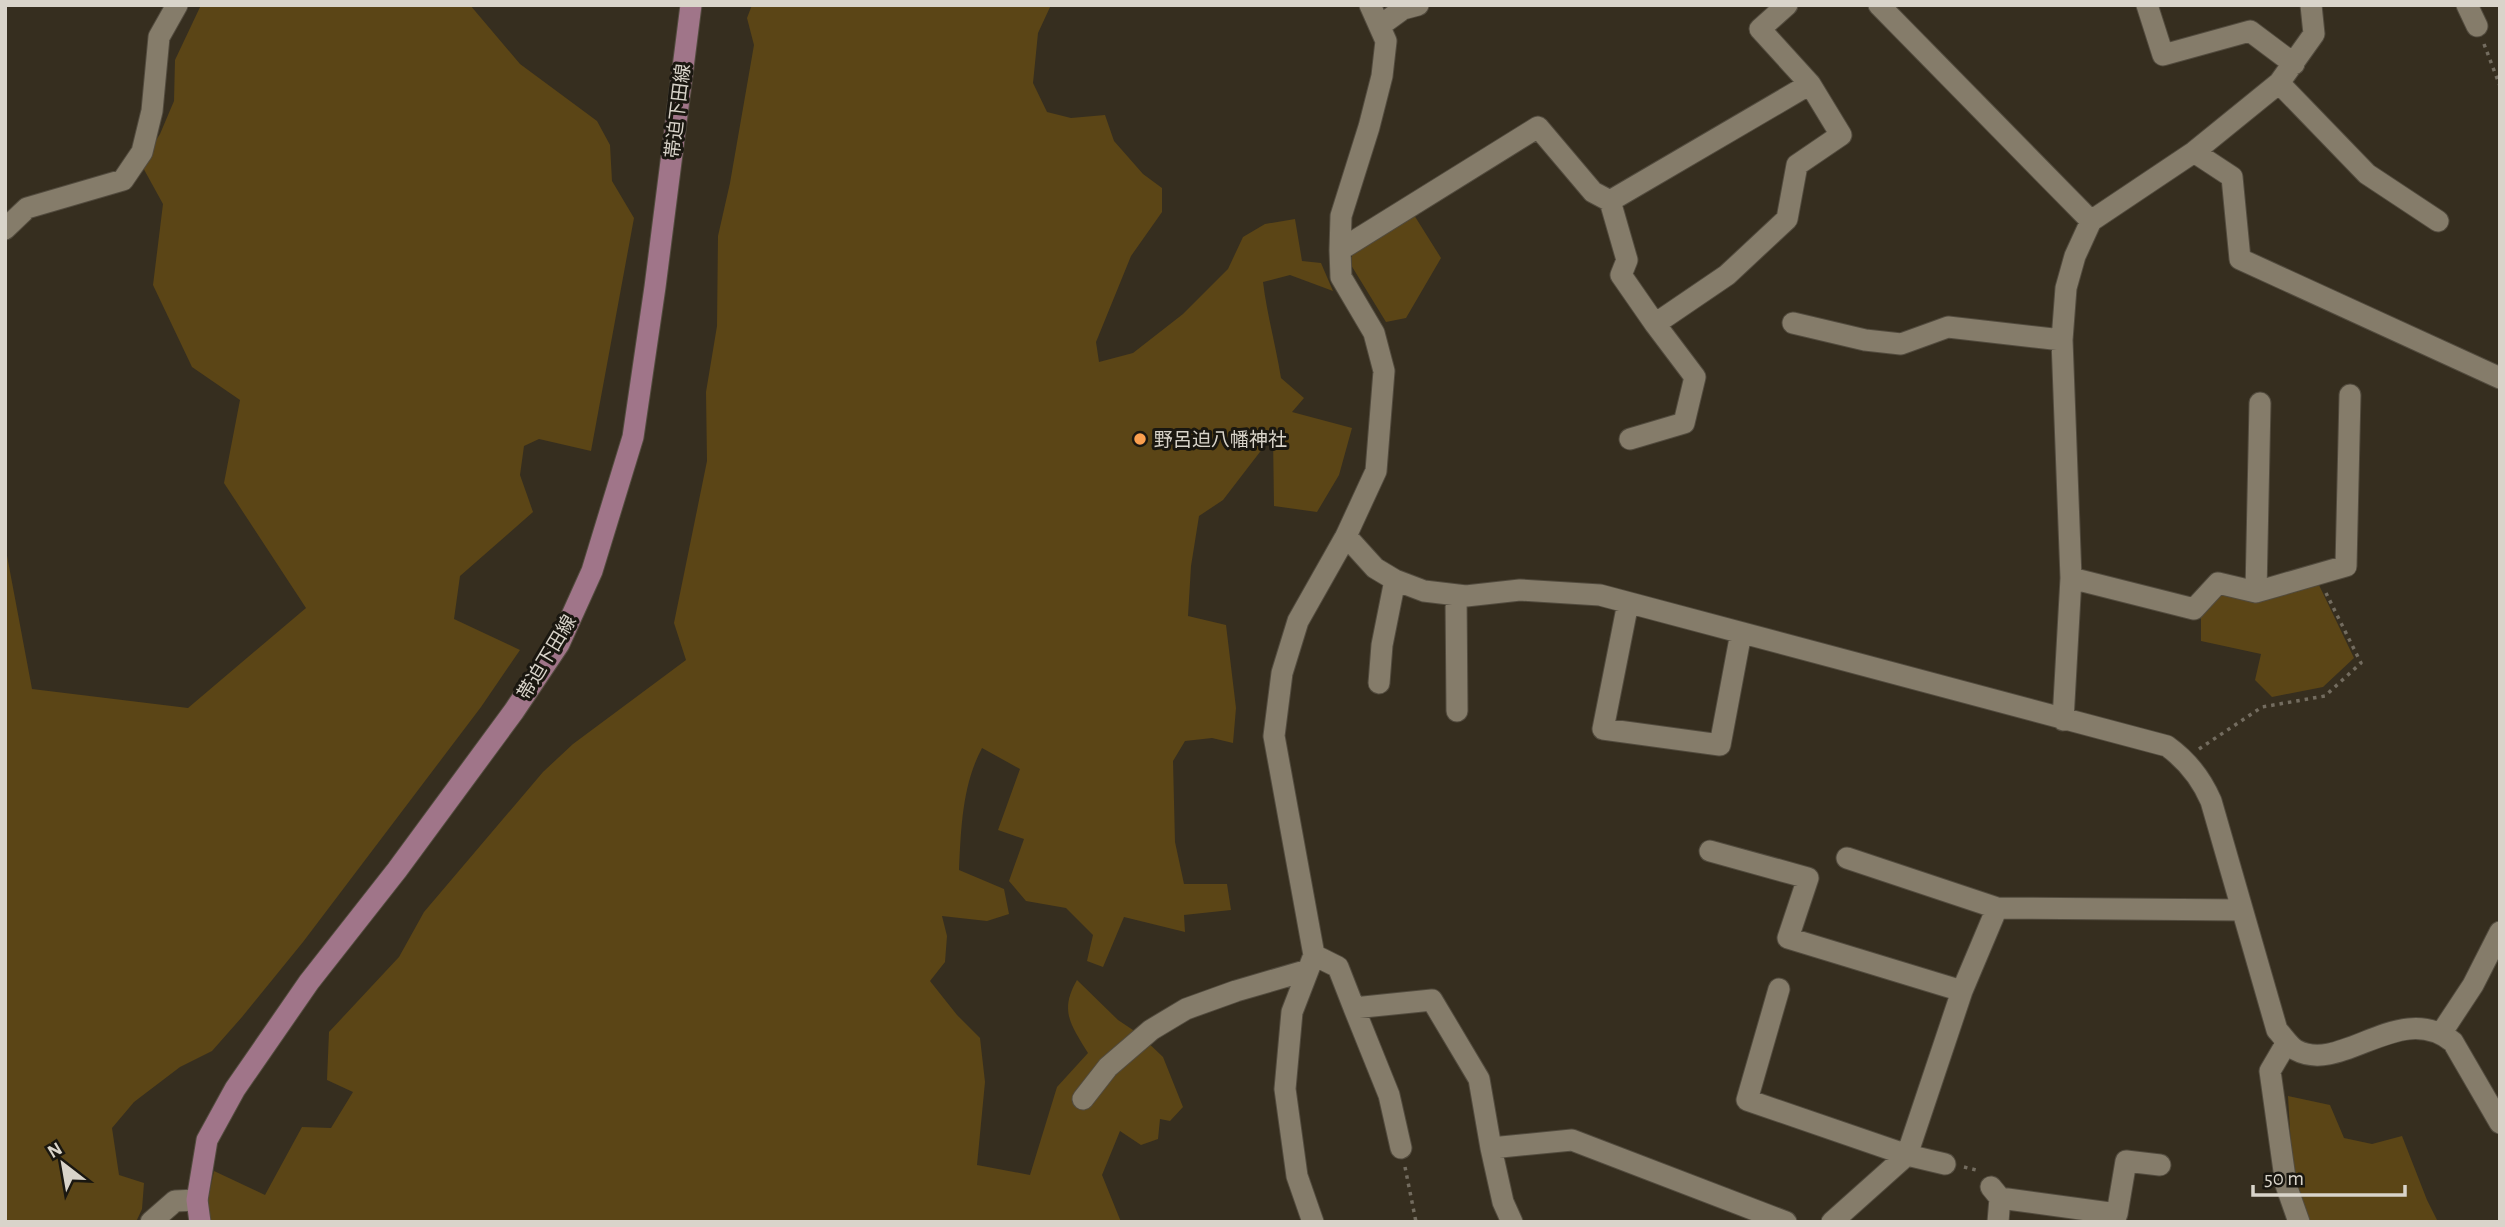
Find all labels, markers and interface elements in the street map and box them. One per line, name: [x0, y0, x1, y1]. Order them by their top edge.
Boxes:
street label: 帯迫下田線: [662, 63, 694, 159]
place label: 野呂迫八幡神社: [1154, 429, 1287, 450]
marker: 野呂迫八幡神社: [1132, 431, 1148, 447]
street label: 帯迫下田線: [514, 612, 580, 703]
north arrow: [28, 1129, 98, 1199]
text: N: [44, 1139, 66, 1162]
scale bar: [2253, 1154, 2405, 1198]
text: 50 m: [2264, 1168, 2304, 1189]

